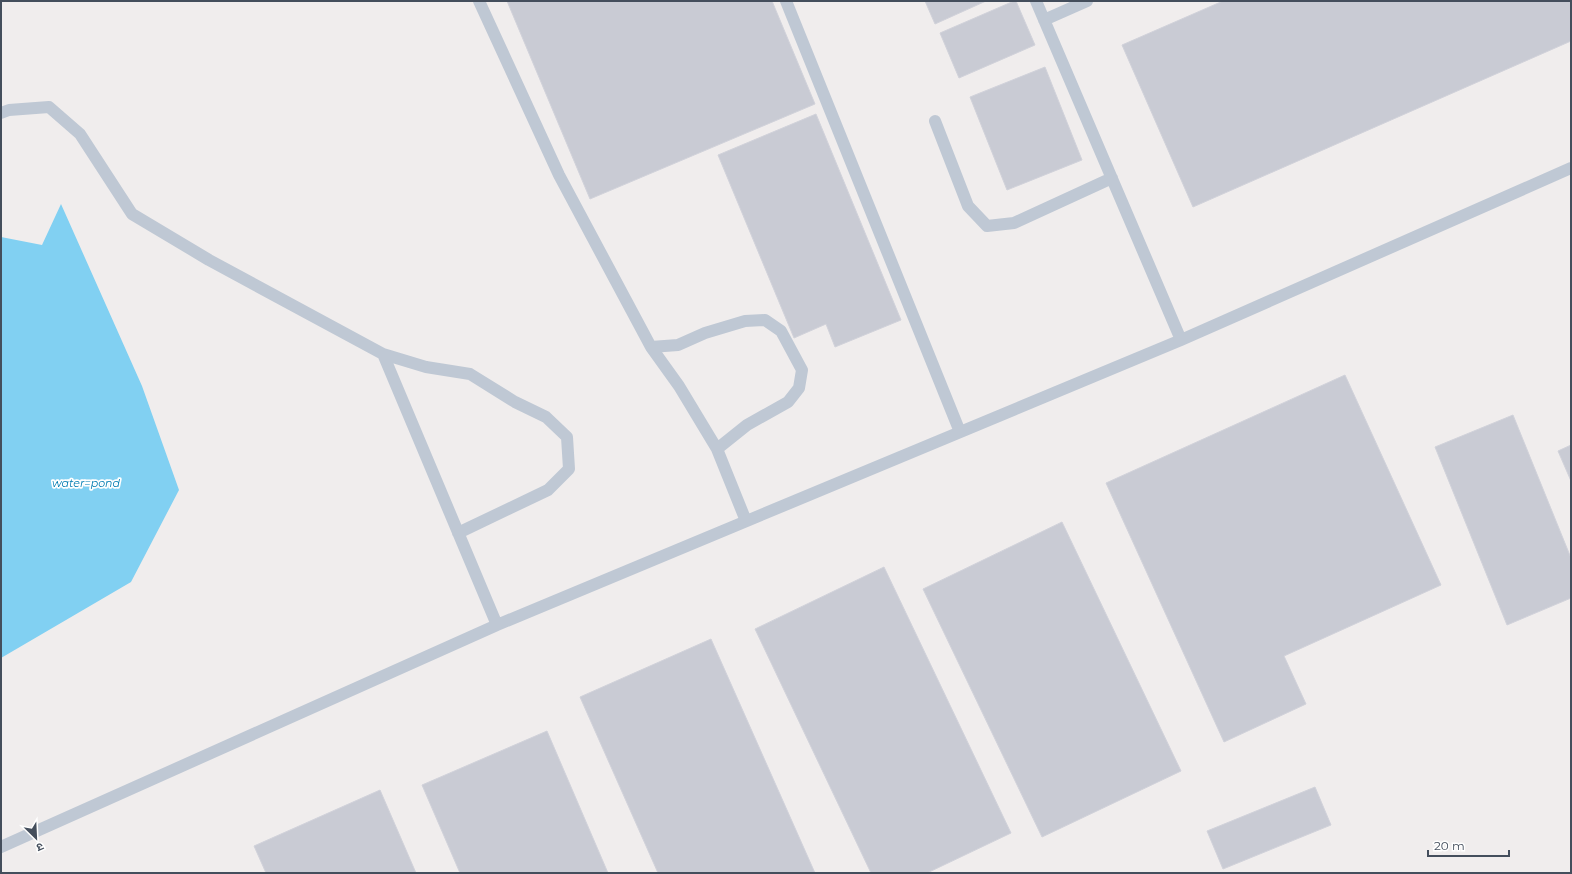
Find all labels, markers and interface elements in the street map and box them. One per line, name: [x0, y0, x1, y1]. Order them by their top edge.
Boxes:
water label: water=pond: [52, 476, 120, 490]
north arrow: [16, 818, 56, 858]
scale bar: [1428, 832, 1509, 858]
text: 20 m: [1434, 838, 1465, 853]
text: उ: [34, 839, 46, 855]

